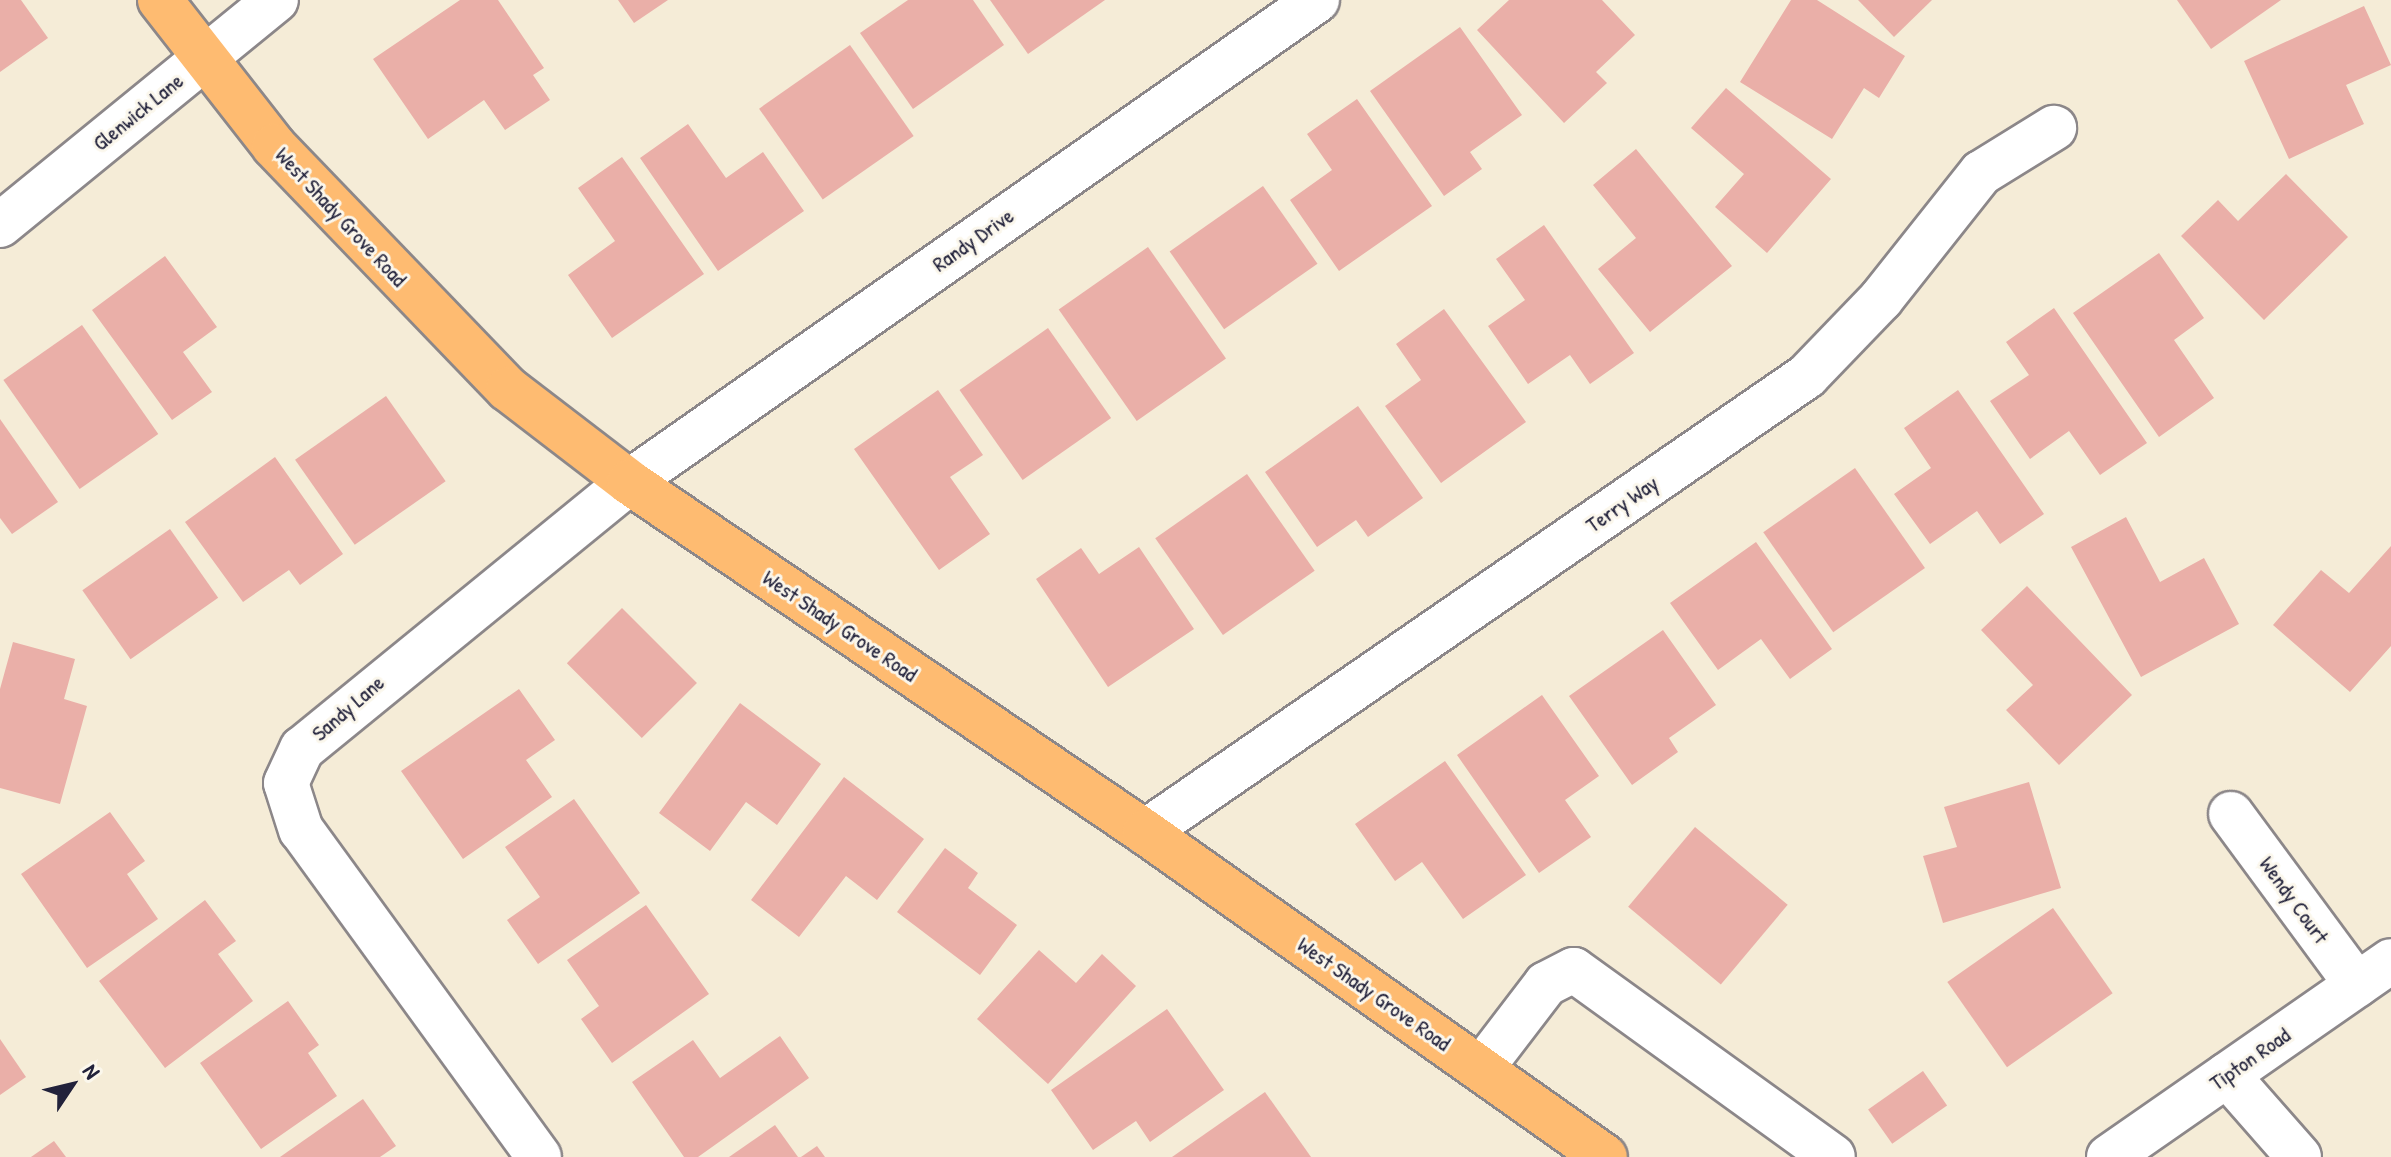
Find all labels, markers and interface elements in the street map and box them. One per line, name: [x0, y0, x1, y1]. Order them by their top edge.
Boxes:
street label: Glenwick Lane: [88, 68, 188, 156]
street label: West Shady Grove Road: [270, 142, 412, 292]
street label: Randy Drive: [927, 203, 1019, 277]
street label: Terry Way: [1581, 470, 1663, 538]
street label: West Shady Grove Road: [758, 564, 922, 688]
street label: Sandy Lane: [306, 669, 390, 747]
street label: Wendy Court: [2254, 851, 2334, 949]
street label: West Shady Grove Road: [1292, 931, 1456, 1057]
street label: Tipton Road: [2205, 1022, 2295, 1096]
north arrow: [32, 1045, 112, 1125]
text: N: [76, 1058, 107, 1085]

